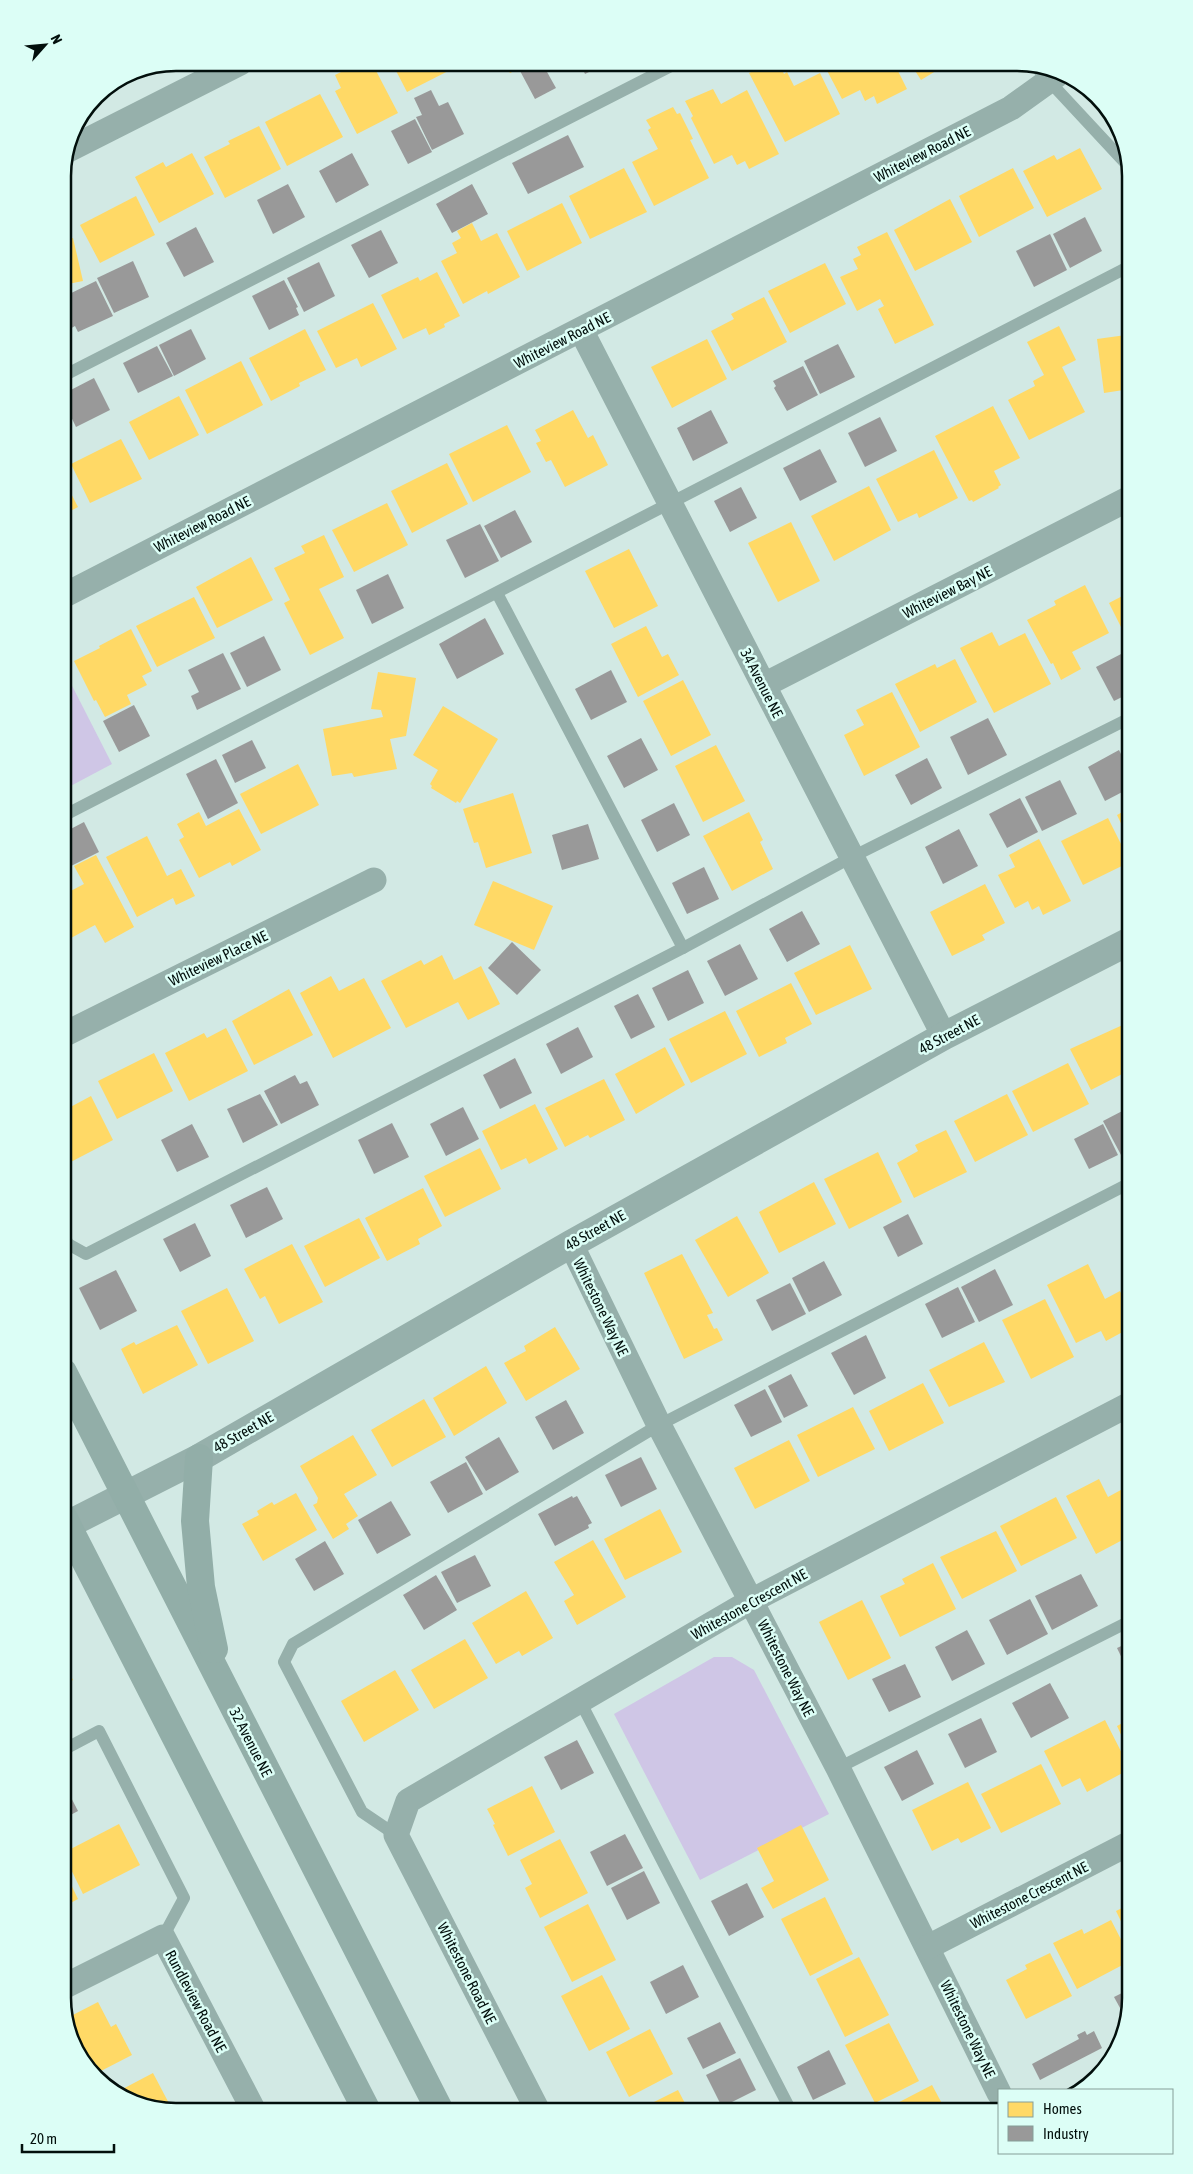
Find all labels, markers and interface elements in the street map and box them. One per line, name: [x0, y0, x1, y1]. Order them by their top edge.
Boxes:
north arrow: [20, 20, 70, 70]
text: N: [48, 32, 66, 46]
street label: Whiteview Road NE: [871, 122, 973, 186]
street label: Whiteview Road NE: [511, 308, 613, 372]
street label: Whiteview Road NE: [151, 492, 253, 556]
street label: Whiteview Bay NE: [900, 562, 995, 622]
street label: 34 Avenue NE: [737, 646, 787, 721]
street label: Whiteview Place NE: [166, 926, 271, 989]
street label: 48 Street NE: [916, 1011, 983, 1057]
street label: 48 Street NE: [562, 1206, 629, 1254]
street label: Whitestone Way NE: [570, 1256, 632, 1359]
street label: 48 Street NE: [210, 1408, 277, 1456]
street label: Whitestone Crescent NE: [688, 1565, 810, 1643]
street label: Whitestone Way NE: [754, 1617, 818, 1720]
street label: 32 Avenue NE: [226, 1705, 276, 1780]
street label: Whitestone Crescent NE: [967, 1858, 1091, 1932]
street label: Whitestone Road NE: [434, 1920, 500, 2027]
street label: Rundleview Road NE: [162, 1947, 230, 2055]
street label: Whitestone Way NE: [937, 1978, 999, 2081]
legend: [998, 2089, 1173, 2154]
text: Homes: [1043, 2100, 1082, 2117]
scale bar: [22, 2122, 115, 2154]
text: Industry: [1043, 2125, 1089, 2142]
text: 20 m: [30, 2130, 57, 2147]

